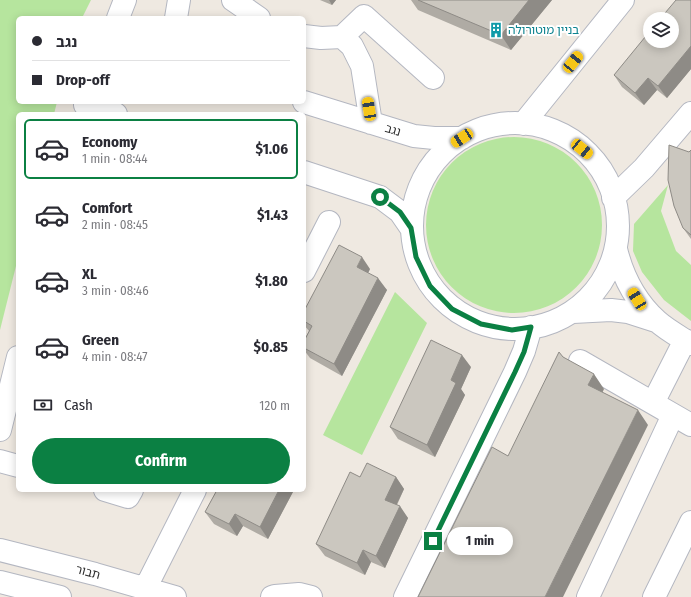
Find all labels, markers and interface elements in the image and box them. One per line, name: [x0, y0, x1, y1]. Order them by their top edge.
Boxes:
map controls: [643, 12, 679, 48]
button: layers: [643, 12, 679, 48]
building icon: בניין מוטורולה: [487, 21, 505, 39]
place label: בניין מוטורולה: [508, 23, 579, 37]
text: נגב: [56, 33, 77, 51]
car: [561, 49, 585, 75]
text: Drop-off: [56, 71, 110, 89]
car: [361, 96, 377, 122]
street label: נגב: [383, 121, 403, 139]
car: [449, 126, 475, 150]
icon: car: [34, 131, 70, 167]
text: Economy: [82, 133, 137, 151]
car: [569, 137, 595, 161]
text: $1.06: [255, 140, 288, 158]
text: 1 min · 08:44: [82, 151, 148, 166]
route start: [371, 188, 389, 206]
icon: car: [34, 197, 70, 233]
text: Comfort: [82, 199, 133, 217]
text: $1.43: [257, 206, 288, 224]
text: 2 min · 08:45: [82, 217, 148, 232]
icon: car: [34, 263, 70, 299]
text: XL: [82, 265, 97, 283]
text: $1.80: [255, 272, 288, 290]
text: 3 min · 08:46: [82, 283, 149, 298]
car: [626, 286, 648, 312]
icon: car: [34, 329, 70, 365]
text: Green: [82, 331, 119, 349]
text: $0.85: [254, 338, 288, 356]
text: 4 min · 08:47: [82, 349, 148, 364]
icon: cash: [32, 394, 54, 416]
text: Cash: [64, 396, 93, 414]
text: 120 m: [259, 398, 290, 413]
button: Confirm: [32, 438, 290, 484]
callout: 1 min: [447, 527, 513, 555]
route end: [424, 532, 442, 550]
text: 1 min: [466, 533, 494, 548]
street label: תבור: [74, 562, 102, 582]

